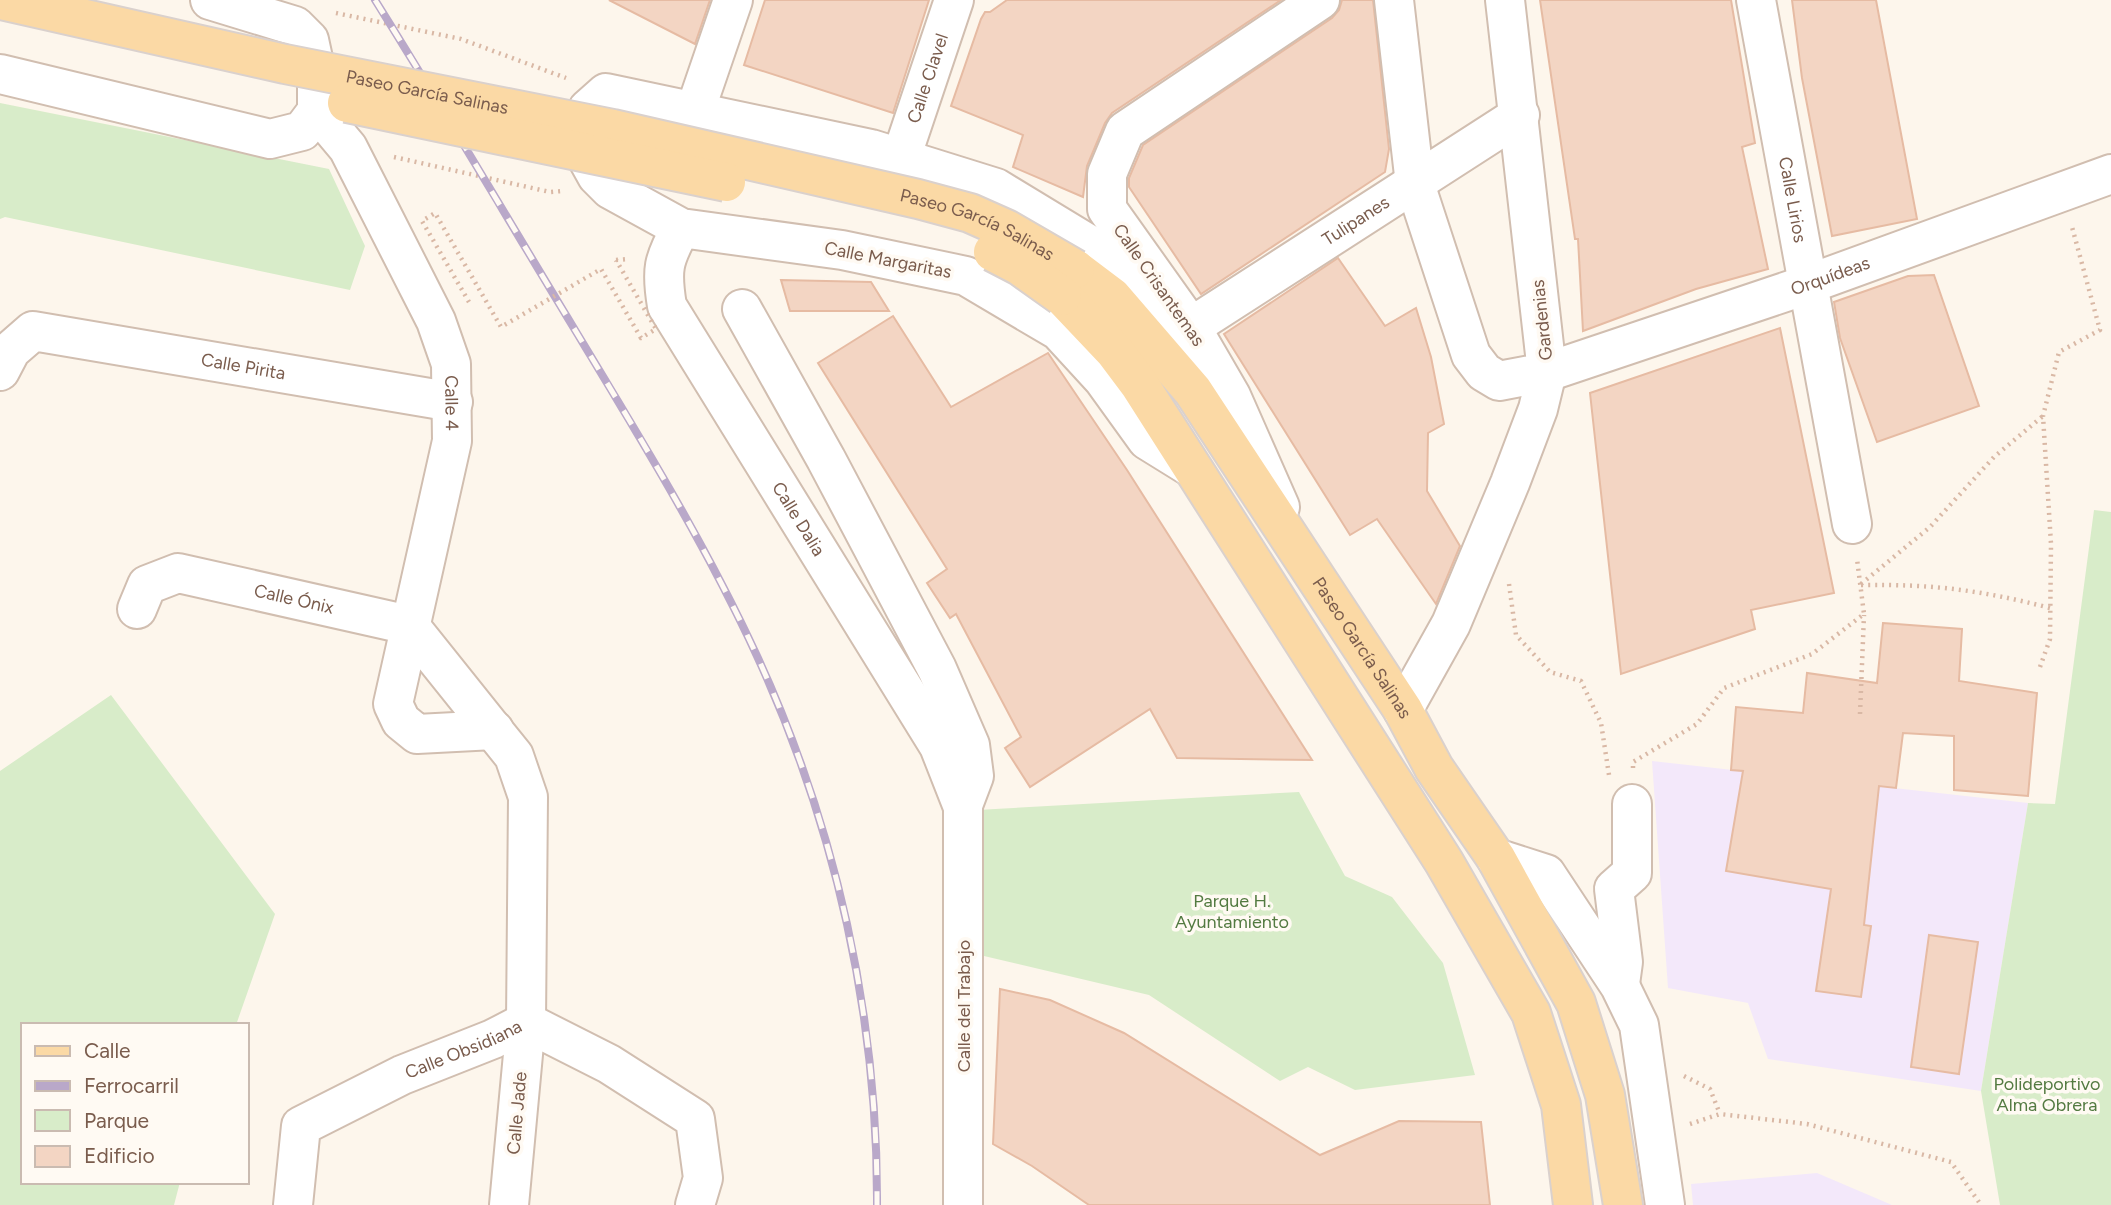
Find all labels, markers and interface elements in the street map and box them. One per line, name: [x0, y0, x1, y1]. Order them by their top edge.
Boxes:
street label: Calle Clavel: [902, 31, 953, 126]
street label: Paseo García Salinas: [344, 65, 510, 119]
street label: Calle Lirios: [1774, 155, 1811, 244]
street label: Paseo García Salinas: [898, 184, 1058, 266]
street label: Tulipanes: [1318, 191, 1393, 251]
street label: Calle Crisantemas: [1108, 219, 1210, 351]
street label: Calle Margaritas: [822, 237, 954, 283]
street label: Orquídeas: [1788, 252, 1873, 300]
street label: Gardenias: [1527, 279, 1557, 361]
street label: Calle Pirita: [199, 349, 287, 384]
street label: Calle 4: [440, 375, 463, 431]
street label: Calle Dalia: [767, 478, 830, 560]
street label: Paseo García Salinas: [1307, 573, 1417, 722]
street label: Calle Ónix: [252, 579, 336, 619]
park label: Parque H. Ayuntamiento: [1175, 890, 1289, 933]
street label: Calle del Trabajo: [953, 940, 975, 1072]
street label: Calle Obsidiana: [402, 1015, 526, 1084]
legend: [21, 1023, 248, 1184]
text: Calle: [84, 1038, 131, 1063]
street label: Calle Jade: [502, 1070, 532, 1155]
text: Ferrocarril: [84, 1073, 179, 1098]
park label: Polideportivo Alma Obrera: [1994, 1073, 2100, 1116]
text: Parque: [84, 1108, 149, 1133]
text: Edificio: [84, 1143, 155, 1168]

